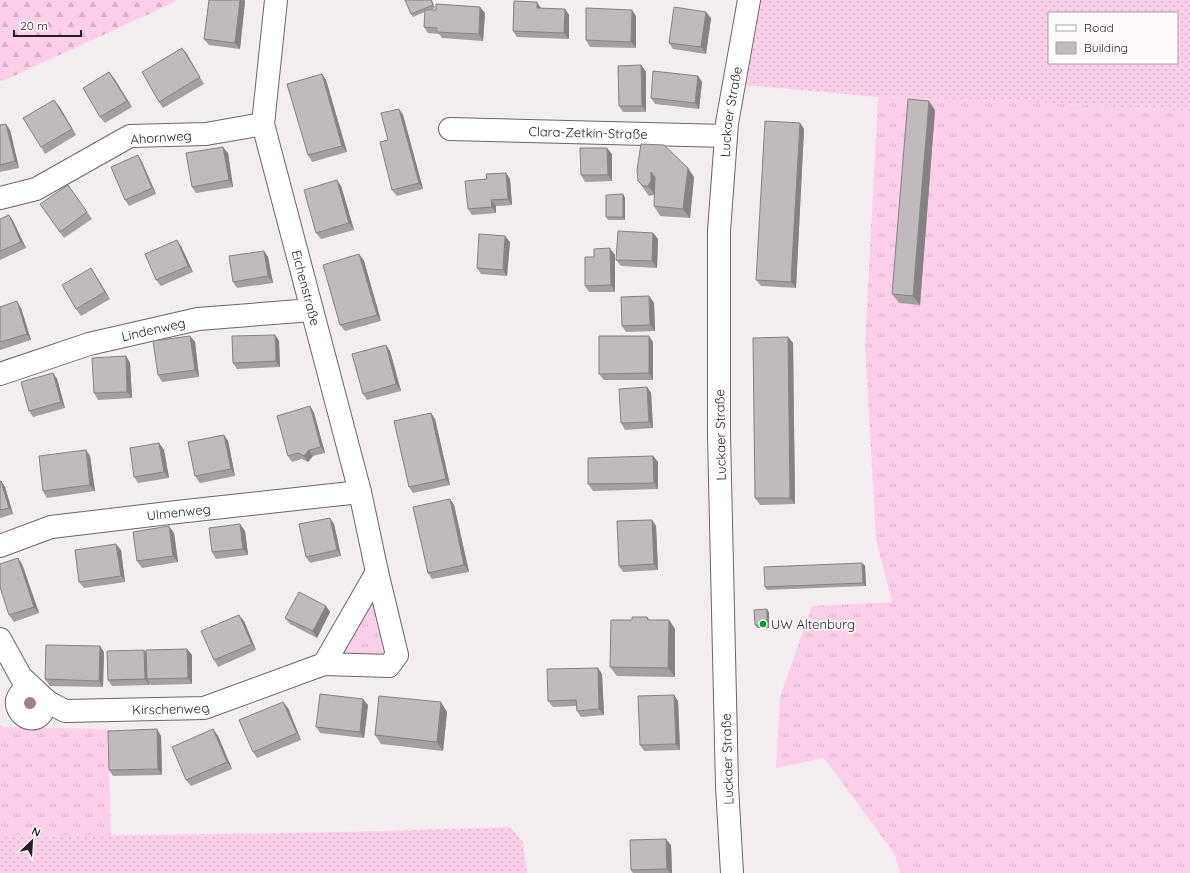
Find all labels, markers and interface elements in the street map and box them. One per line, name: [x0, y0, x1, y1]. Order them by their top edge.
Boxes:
scale bar: [14, 12, 81, 38]
legend: [1048, 12, 1178, 64]
text: 20 m: [20, 18, 48, 33]
text: Road: [1084, 20, 1114, 35]
text: Building: [1084, 40, 1128, 55]
street label: Luckaer Straße: [716, 65, 745, 158]
street label: Clara-Zetkin-Straße: [528, 123, 648, 142]
street label: Ahornweg: [130, 127, 192, 147]
street label: Eichenstraße: [289, 248, 324, 327]
street label: Lindenweg: [120, 314, 187, 344]
street label: Luckaer Straße: [711, 389, 729, 481]
street label: Ulmenweg: [146, 500, 211, 524]
place label: UW Altenburg: [771, 616, 855, 632]
marker: UW Altenburg: [758, 619, 768, 629]
street label: Kirschenweg: [132, 699, 211, 718]
street label: Luckaer Straße: [717, 713, 737, 805]
north arrow: [12, 821, 52, 861]
text: N: [30, 824, 43, 840]

